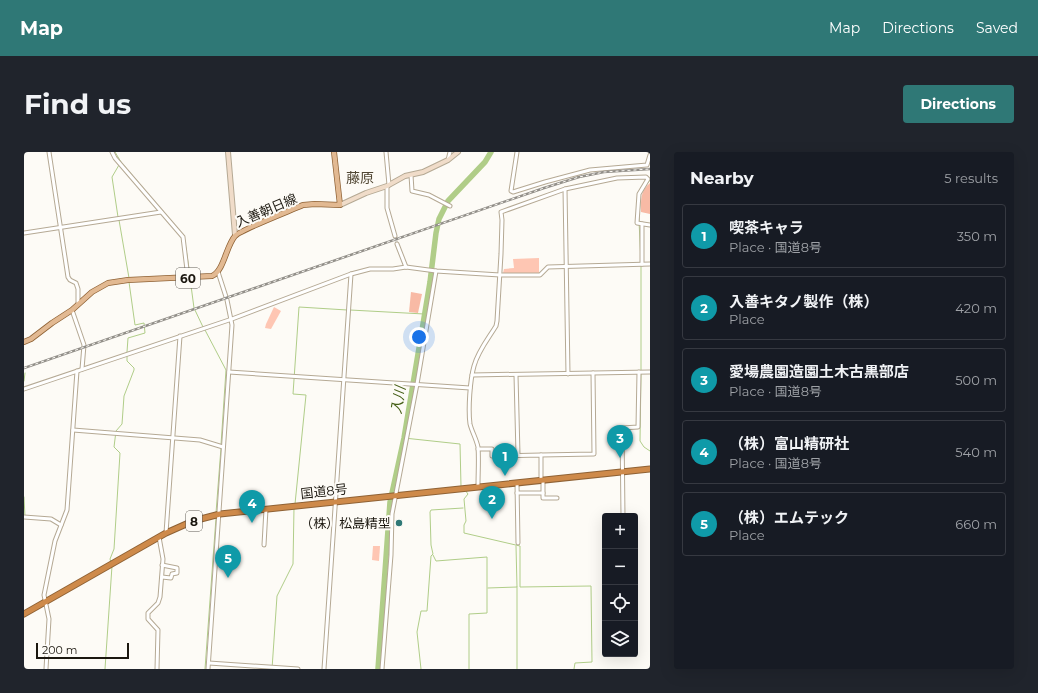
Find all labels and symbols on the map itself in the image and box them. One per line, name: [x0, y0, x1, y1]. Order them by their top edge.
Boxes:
district label: 藤原: [346, 169, 374, 187]
street label: 入善朝日線: [233, 190, 299, 230]
road number: 60: [176, 268, 200, 288]
your location: [409, 327, 429, 347]
water label: 入川: [387, 383, 409, 415]
pin: 3: [607, 425, 633, 458]
pin: 1: [492, 443, 518, 476]
street label: 国道8号: [300, 481, 348, 501]
pin: 2: [479, 486, 505, 519]
pin: 4: [239, 490, 265, 523]
road number: 8: [186, 511, 202, 531]
place label: （株）松島精型: [300, 515, 391, 531]
marker: （株）松島精型: [394, 518, 404, 528]
pin: 5: [215, 545, 241, 578]
scale bar: [36, 641, 129, 660]

